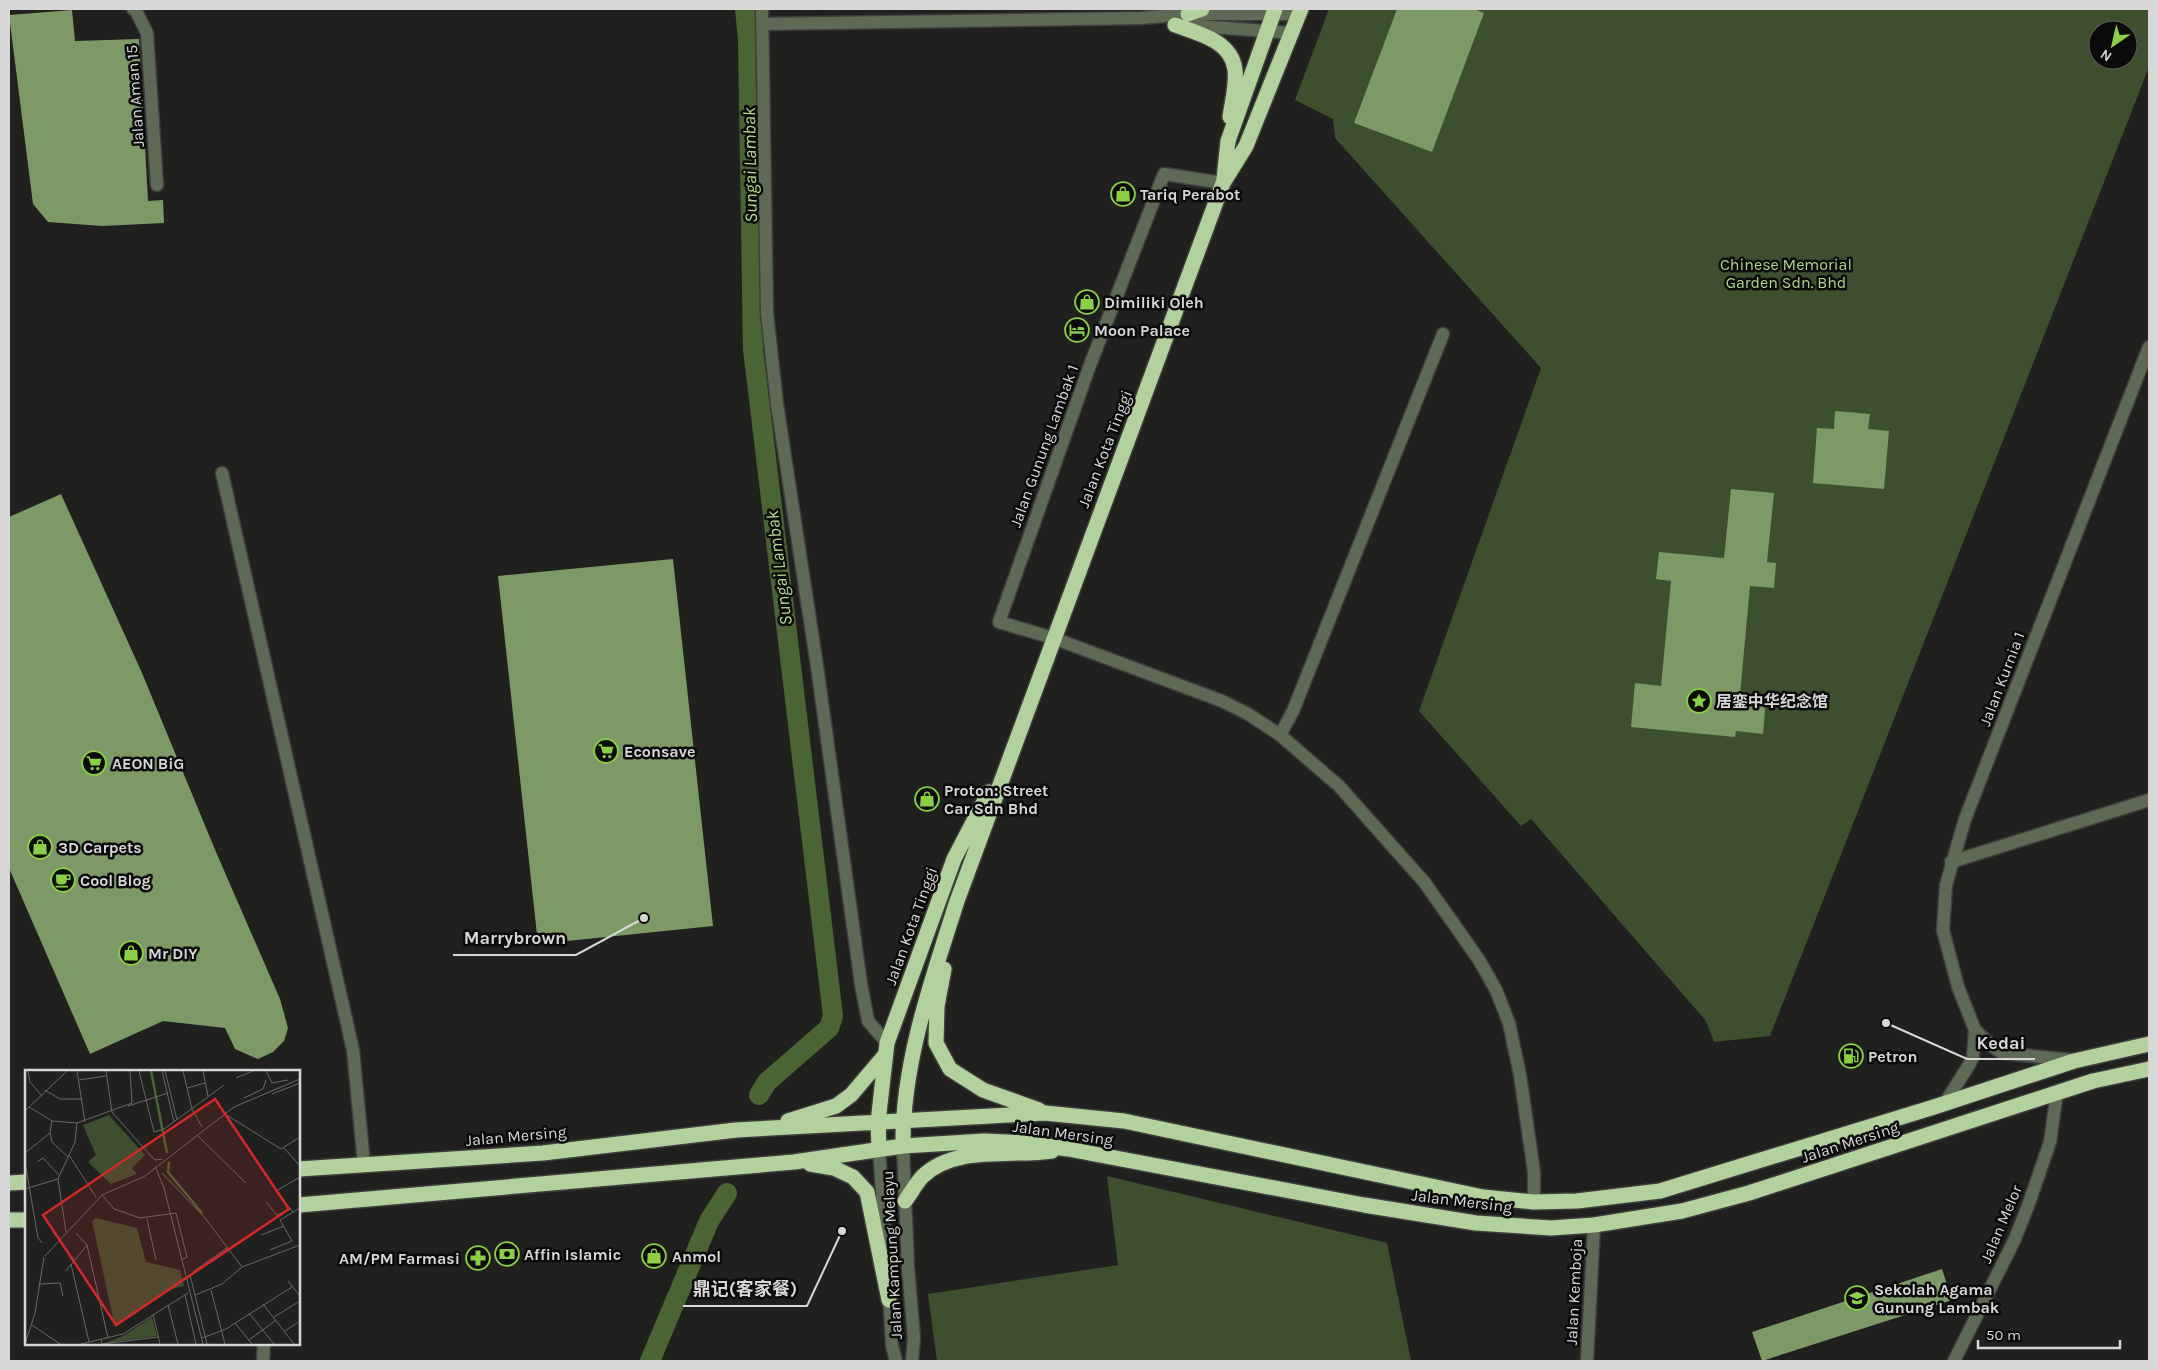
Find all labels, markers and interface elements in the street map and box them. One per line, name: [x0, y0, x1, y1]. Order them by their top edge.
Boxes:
north arrow: [2088, 20, 2138, 70]
street label: Jalan Aman 15: [122, 44, 148, 148]
text: N: [2097, 46, 2115, 65]
water label: Sungai Lambak: [738, 106, 762, 223]
shop icon: Tariq Perabot: [1110, 181, 1136, 207]
place label: Tariq Perabot: [1140, 185, 1240, 204]
park label: Chinese Memorial Garden Sdn. Bhd: [1720, 255, 1852, 292]
shop icon: Dimiliki Oleh: [1074, 289, 1100, 315]
place label: Dimiliki Oleh: [1104, 293, 1204, 312]
hotel icon: Moon Palace: [1064, 317, 1090, 343]
place label: Moon Palace: [1094, 321, 1190, 340]
street label: Jalan Gunung Lambak 1: [1006, 362, 1082, 530]
street label: Jalan Kota Tinggi: [1074, 388, 1136, 510]
water label: Sungai Lambak: [761, 508, 797, 627]
street label: Jalan Kurnia 1: [1975, 629, 2029, 729]
place icon: 居銮中华纪念馆: [1686, 688, 1712, 714]
place label: 居銮中华纪念馆: [1716, 692, 1828, 711]
supermarket icon: Econsave: [593, 738, 619, 764]
place label: Econsave: [624, 742, 695, 761]
supermarket icon: AEON BiG: [81, 750, 107, 776]
place label: AEON BiG: [112, 754, 184, 773]
place label: Proton: Street Car Sdn Bhd: [944, 781, 1048, 818]
shop icon: Proton: Street Car Sdn Bhd: [914, 786, 940, 812]
shop icon: 3D Carpets: [27, 834, 53, 860]
place label: 3D Carpets: [58, 838, 142, 857]
street label: Jalan Kota Tinggi: [881, 864, 941, 988]
cafe icon: Cool Blog: [50, 867, 76, 893]
place label: Cool Blog: [80, 871, 151, 890]
callout: Marrybrown: [453, 922, 576, 955]
text: Marrybrown: [464, 927, 566, 949]
shop icon: Mr DIY: [118, 940, 144, 966]
place label: Mr DIY: [148, 944, 198, 963]
callout: Kedai: [1967, 1026, 2035, 1059]
text: Kedai: [1977, 1032, 2025, 1054]
fuel station icon: Petron: [1838, 1043, 1864, 1069]
place label: Petron: [1868, 1047, 1917, 1066]
inset map: [25, 1070, 300, 1345]
street label: Jalan Mersing: [1011, 1117, 1115, 1149]
street label: Jalan Mersing: [1799, 1117, 1901, 1167]
street label: Jalan Mersing: [465, 1122, 567, 1150]
street label: Jalan Kampung Melayu: [878, 1170, 906, 1340]
street label: Jalan Melor: [1976, 1182, 2026, 1266]
street label: Jalan Mersing: [1411, 1185, 1513, 1217]
street label: Jalan Kemboja: [1562, 1238, 1586, 1346]
bank icon: Affin Islamic: [494, 1241, 520, 1267]
shop icon: Anmol: [641, 1243, 667, 1269]
pharmacy icon: AM/PM Farmasi: [465, 1245, 491, 1271]
place label: Affin Islamic: [524, 1245, 621, 1264]
place label: Anmol: [672, 1247, 721, 1266]
place label: AM/PM Farmasi: [339, 1249, 460, 1268]
callout: 鼎记(客家餐): [683, 1273, 807, 1306]
text: 鼎记(客家餐): [693, 1278, 797, 1300]
place label: Sekolah Agama Gunung Lambak: [1874, 1280, 2000, 1317]
school or university icon: Sekolah Agama Gunung Lambak: [1844, 1285, 1870, 1311]
scale bar: [1978, 1318, 2120, 1350]
text: 50 m: [1986, 1326, 2021, 1344]

